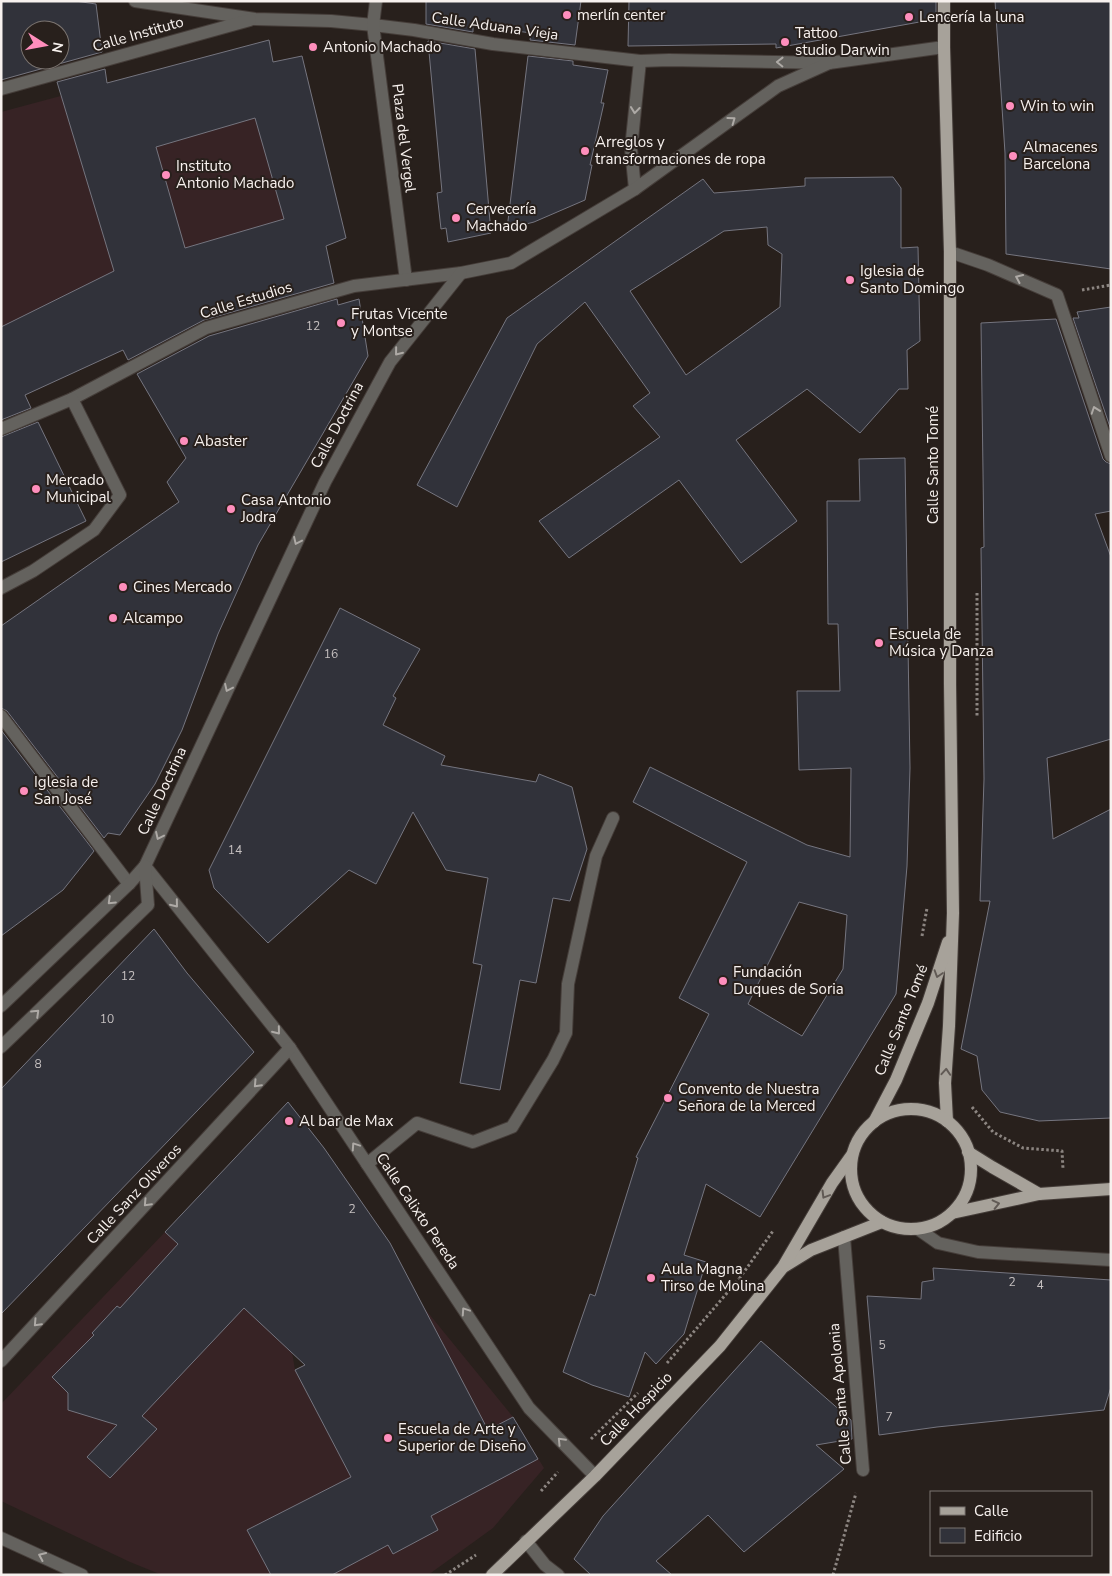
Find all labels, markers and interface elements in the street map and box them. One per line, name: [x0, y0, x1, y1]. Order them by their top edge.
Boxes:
place label: merlín center: [577, 5, 666, 25]
street label: Calle Aduana Vieja: [430, 7, 560, 45]
place label: Lencería la luna: [919, 7, 1025, 27]
marker: merlín center: [561, 9, 573, 21]
street label: Calle Instituto: [90, 11, 186, 57]
marker: Lencería la luna: [903, 11, 915, 23]
north arrow: [20, 20, 70, 70]
place label: Tattoo studio Darwin: [795, 23, 890, 60]
marker: Tattoo studio Darwin: [779, 36, 791, 48]
place label: Antonio Machado: [323, 37, 441, 57]
text: N: [47, 40, 68, 54]
marker: Antonio Machado: [307, 41, 319, 53]
one-way arrow: [776, 57, 784, 67]
street label: Plaza del Vergel: [387, 82, 421, 194]
place label: Win to win: [1020, 96, 1094, 116]
marker: Win to win: [1004, 100, 1016, 112]
one-way arrow: [630, 106, 641, 114]
one-way arrow: [726, 117, 736, 126]
place label: Arreglos y transformaciones de ropa: [595, 132, 766, 169]
place label: Almacenes Barcelona: [1023, 137, 1098, 174]
marker: Arreglos y transformaciones de ropa: [579, 145, 591, 157]
marker: Almacenes Barcelona: [1007, 150, 1019, 162]
place label: Instituto Antonio Machado: [176, 156, 294, 193]
marker: Instituto Antonio Machado: [160, 169, 172, 181]
place label: Cervecería Machado: [466, 199, 537, 236]
marker: Cervecería Machado: [450, 212, 462, 224]
place label: Iglesia de Santo Domingo: [860, 261, 965, 298]
marker: Iglesia de Santo Domingo: [844, 274, 856, 286]
one-way arrow: [1015, 274, 1024, 285]
street label: Calle Estudios: [197, 276, 295, 324]
place label: Frutas Vicente y Montse: [351, 304, 447, 341]
marker: Frutas Vicente y Montse: [335, 317, 347, 329]
house number: 12: [306, 318, 320, 334]
one-way arrow: [395, 346, 404, 356]
street label: Calle Doctrina: [306, 378, 368, 472]
street label: Calle Santo Tomé: [923, 406, 943, 524]
one-way arrow: [1091, 406, 1101, 414]
place label: Abaster: [194, 431, 248, 451]
marker: Abaster: [178, 435, 190, 447]
place label: Mercado Municipal: [46, 470, 111, 507]
marker: Mercado Municipal: [30, 483, 42, 495]
place label: Casa Antonio Jodra: [240, 490, 331, 527]
marker: Casa Antonio Jodra: [225, 503, 237, 515]
one-way arrow: [293, 536, 303, 545]
place label: Cines Mercado: [133, 577, 232, 597]
marker: Cines Mercado: [117, 581, 129, 593]
place label: Alcampo: [123, 608, 183, 628]
marker: Alcampo: [107, 612, 119, 624]
place label: Escuela de Música y Danza: [889, 624, 994, 661]
marker: Escuela de Música y Danza: [873, 637, 885, 649]
house number: 16: [324, 646, 338, 662]
one-way arrow: [224, 683, 234, 692]
street label: Calle Doctrina: [133, 744, 191, 838]
place label: Iglesia de San José: [34, 772, 98, 809]
marker: Iglesia de San José: [18, 785, 30, 797]
one-way arrow: [155, 831, 165, 840]
house number: 14: [228, 842, 242, 858]
one-way arrow: [108, 895, 117, 904]
one-way arrow: [170, 898, 178, 907]
street label: Calle Santo Tomé: [870, 961, 932, 1079]
place label: Fundación Duques de Soria: [733, 962, 844, 999]
house number: 12: [121, 968, 135, 984]
one-way arrow: [933, 970, 943, 978]
marker: Fundación Duques de Soria: [717, 975, 729, 987]
one-way arrow: [31, 1010, 40, 1019]
house number: 10: [100, 1011, 114, 1027]
one-way arrow: [271, 1025, 279, 1034]
house number: 8: [34, 1056, 42, 1072]
one-way arrow: [940, 1068, 951, 1076]
one-way arrow: [254, 1078, 263, 1087]
place label: Convento de Nuestra Señora de la Merced: [678, 1079, 820, 1116]
marker: Convento de Nuestra Señora de la Merced: [662, 1092, 674, 1104]
place label: Al bar de Max: [299, 1111, 394, 1131]
marker: Al bar de Max: [283, 1115, 295, 1127]
street label: Calle Sanz Oliveros: [82, 1139, 186, 1249]
one-way arrow: [352, 1142, 362, 1151]
street label: Calle Calixto Pereda: [372, 1149, 464, 1273]
one-way arrow: [821, 1190, 831, 1199]
one-way arrow: [144, 1198, 153, 1207]
one-way arrow: [991, 1199, 1000, 1210]
house number: 2: [348, 1201, 356, 1217]
place label: Aula Magna Tirso de Molina: [661, 1259, 764, 1296]
marker: Aula Magna Tirso de Molina: [645, 1272, 657, 1284]
house number: 2: [1008, 1274, 1016, 1290]
house number: 4: [1036, 1277, 1044, 1293]
one-way arrow: [461, 1307, 471, 1316]
one-way arrow: [34, 1317, 43, 1326]
street label: Calle Santa Apolonia: [824, 1322, 856, 1466]
house number: 5: [878, 1337, 886, 1353]
street label: Calle Hospicio: [595, 1367, 677, 1451]
house number: 7: [885, 1409, 893, 1425]
place label: Escuela de Arte y Superior de Diseño: [398, 1419, 526, 1456]
marker: Escuela de Arte y Superior de Diseño: [382, 1432, 394, 1444]
one-way arrow: [558, 1437, 567, 1446]
legend: [930, 1491, 1092, 1556]
text: Calle: [974, 1501, 1009, 1521]
text: Edificio: [974, 1526, 1022, 1546]
one-way arrow: [38, 1552, 47, 1563]

